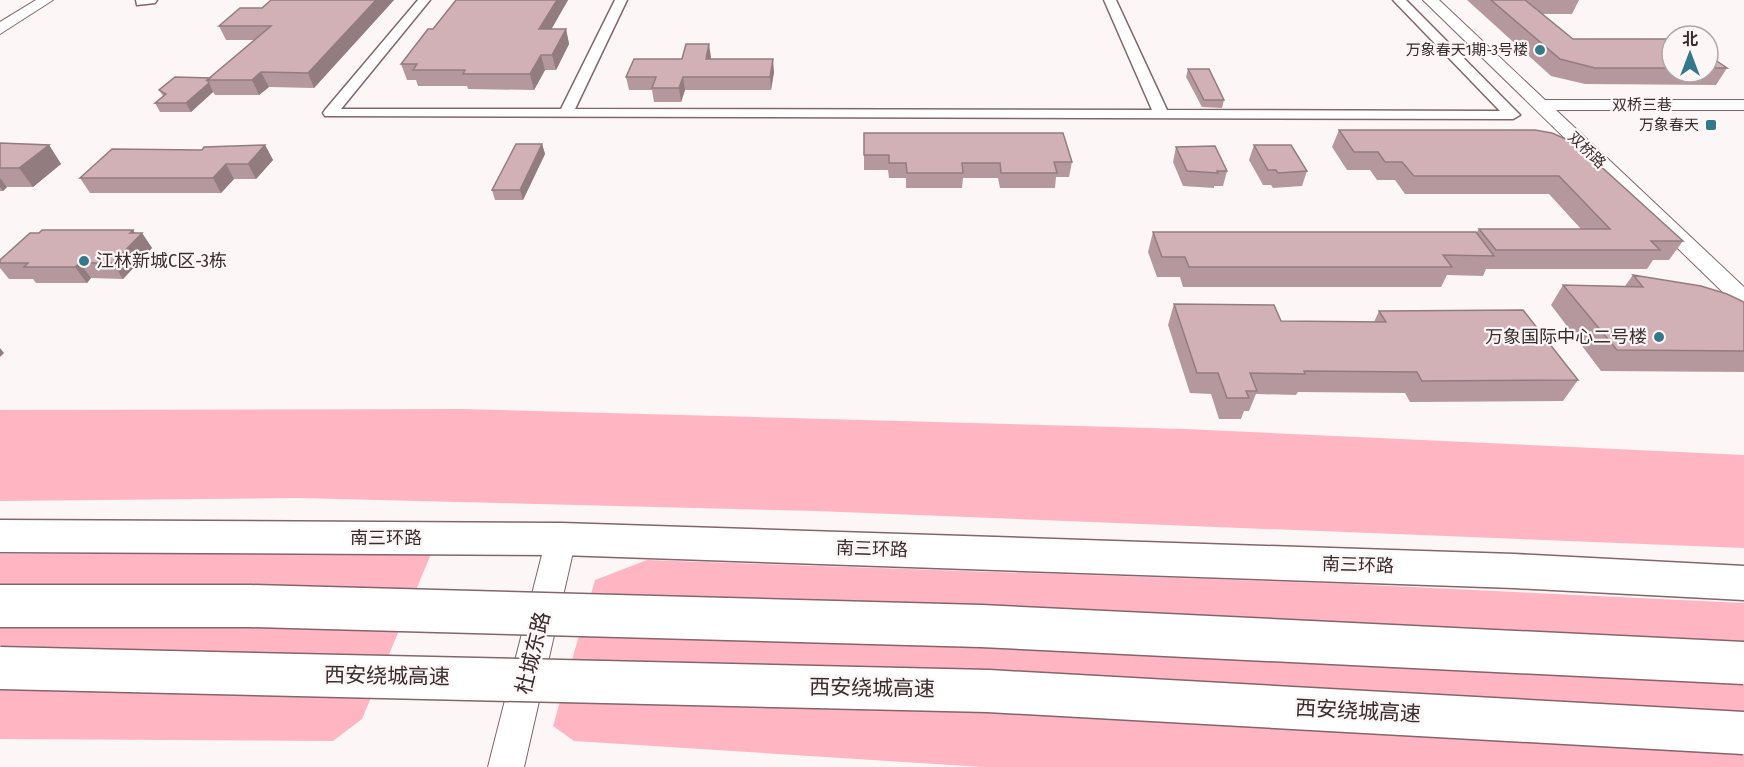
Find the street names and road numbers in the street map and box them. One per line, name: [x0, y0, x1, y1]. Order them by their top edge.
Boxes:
street label: 双桥三巷: [1612, 96, 1672, 114]
street label: 双桥路: [1565, 128, 1609, 172]
street label: 南三环路: [350, 527, 422, 549]
street label: 南三环路: [836, 537, 908, 561]
street label: 南三环路: [1322, 553, 1394, 577]
street label: 杜城东路: [510, 609, 556, 697]
street label: 西安绕城高速: [324, 662, 450, 690]
street label: 西安绕城高速: [809, 674, 935, 702]
street label: 西安绕城高速: [1294, 695, 1422, 727]

